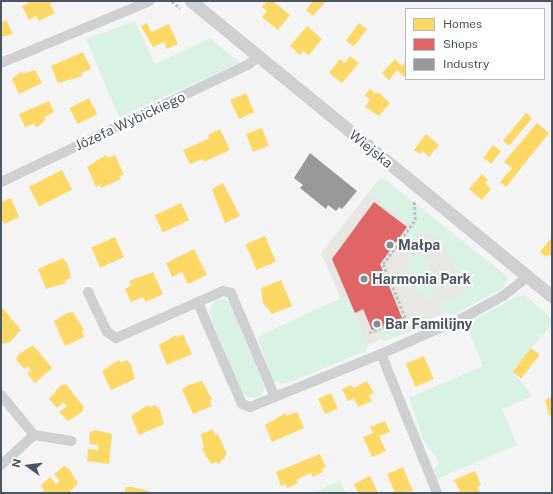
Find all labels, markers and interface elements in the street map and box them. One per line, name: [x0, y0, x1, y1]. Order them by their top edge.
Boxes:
legend: [405, 8, 545, 80]
text: Homes: [443, 17, 482, 31]
text: Shops: [443, 37, 478, 51]
text: Industry: [443, 57, 489, 71]
street label: Józefa Wybickiego: [72, 88, 188, 154]
street label: Wiejska: [346, 126, 396, 172]
place label: Małpa: [398, 237, 440, 253]
marker: Małpa: [385, 240, 395, 250]
place label: Harmonia Park: [372, 271, 471, 287]
marker: Harmonia Park: [359, 274, 369, 284]
place label: Bar Familijny: [385, 316, 472, 332]
marker: Bar Familijny: [372, 319, 382, 329]
north arrow: [8, 446, 48, 486]
text: N: [9, 457, 23, 469]

